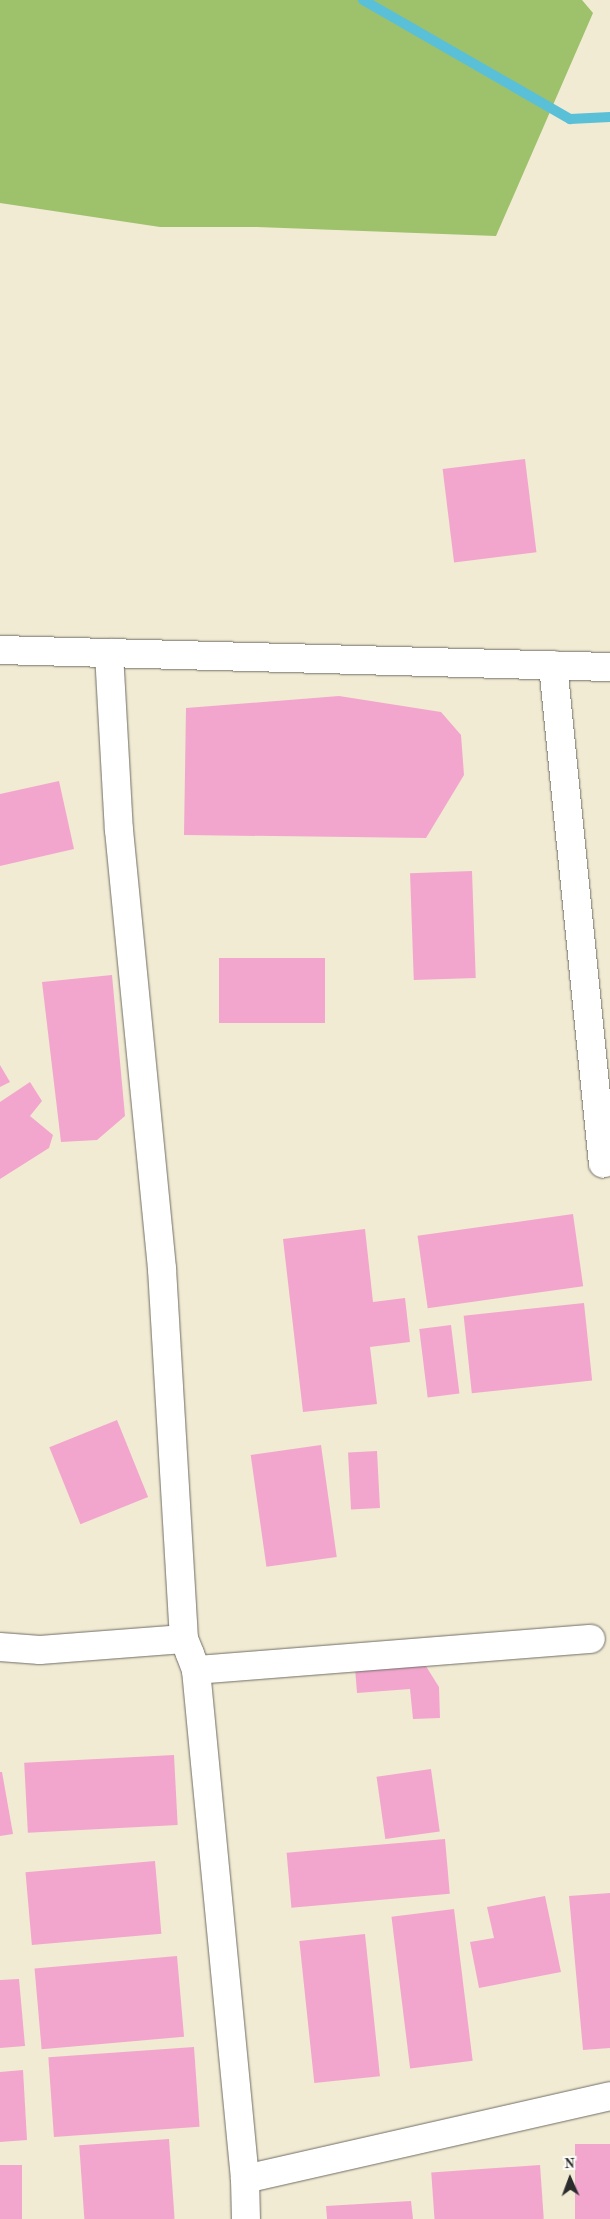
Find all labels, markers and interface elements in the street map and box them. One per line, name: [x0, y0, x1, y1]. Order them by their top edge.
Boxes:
north arrow: [545, 2154, 595, 2204]
text: N: [564, 2157, 575, 2171]

